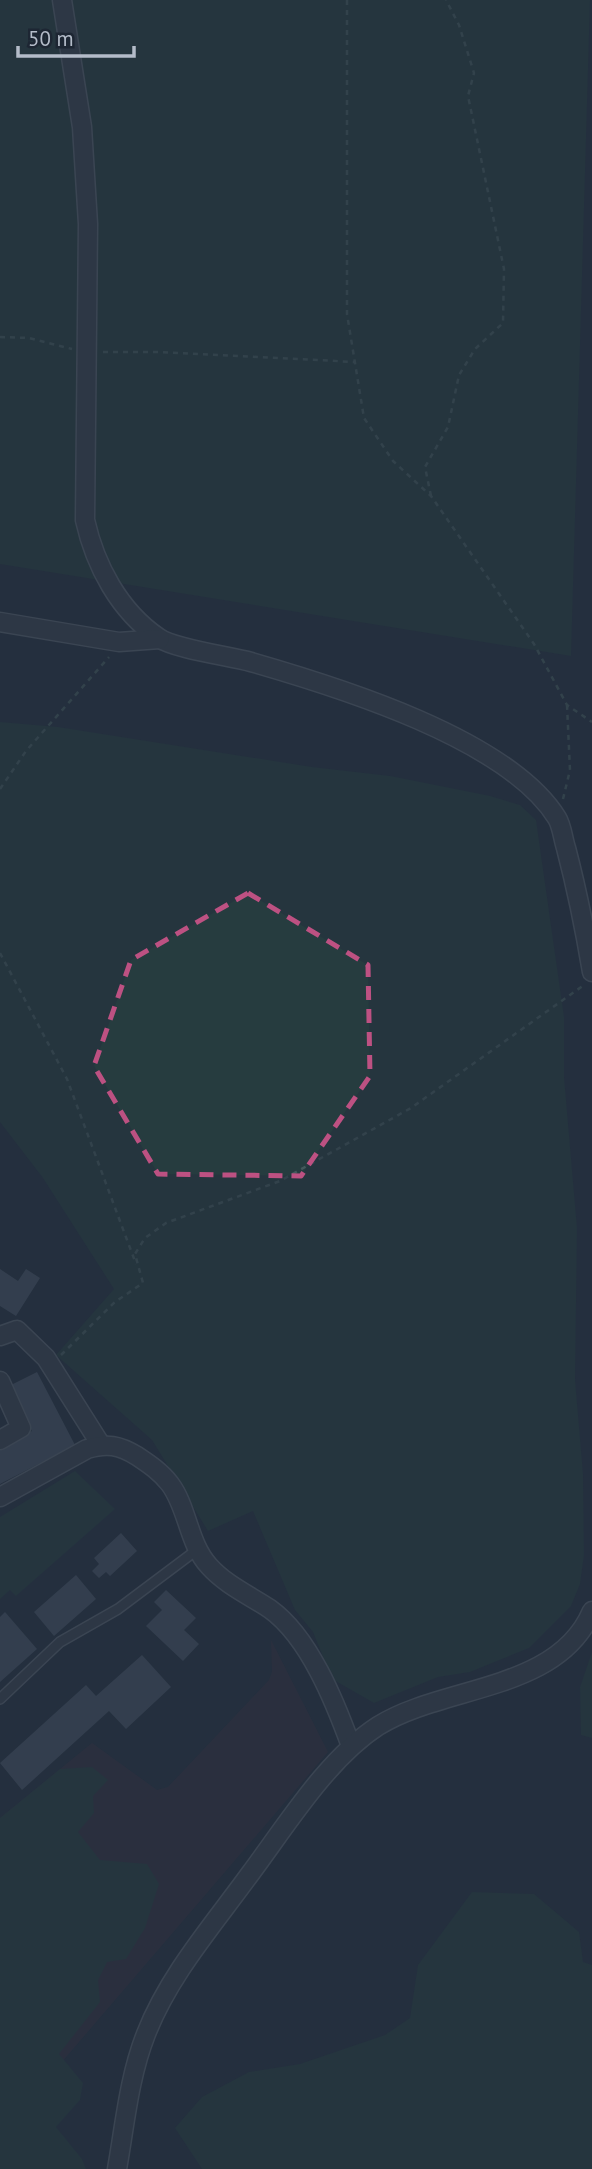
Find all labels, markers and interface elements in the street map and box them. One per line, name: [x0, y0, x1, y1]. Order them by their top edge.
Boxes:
scale bar: [18, 14, 133, 58]
text: 50 m: [28, 25, 74, 52]

